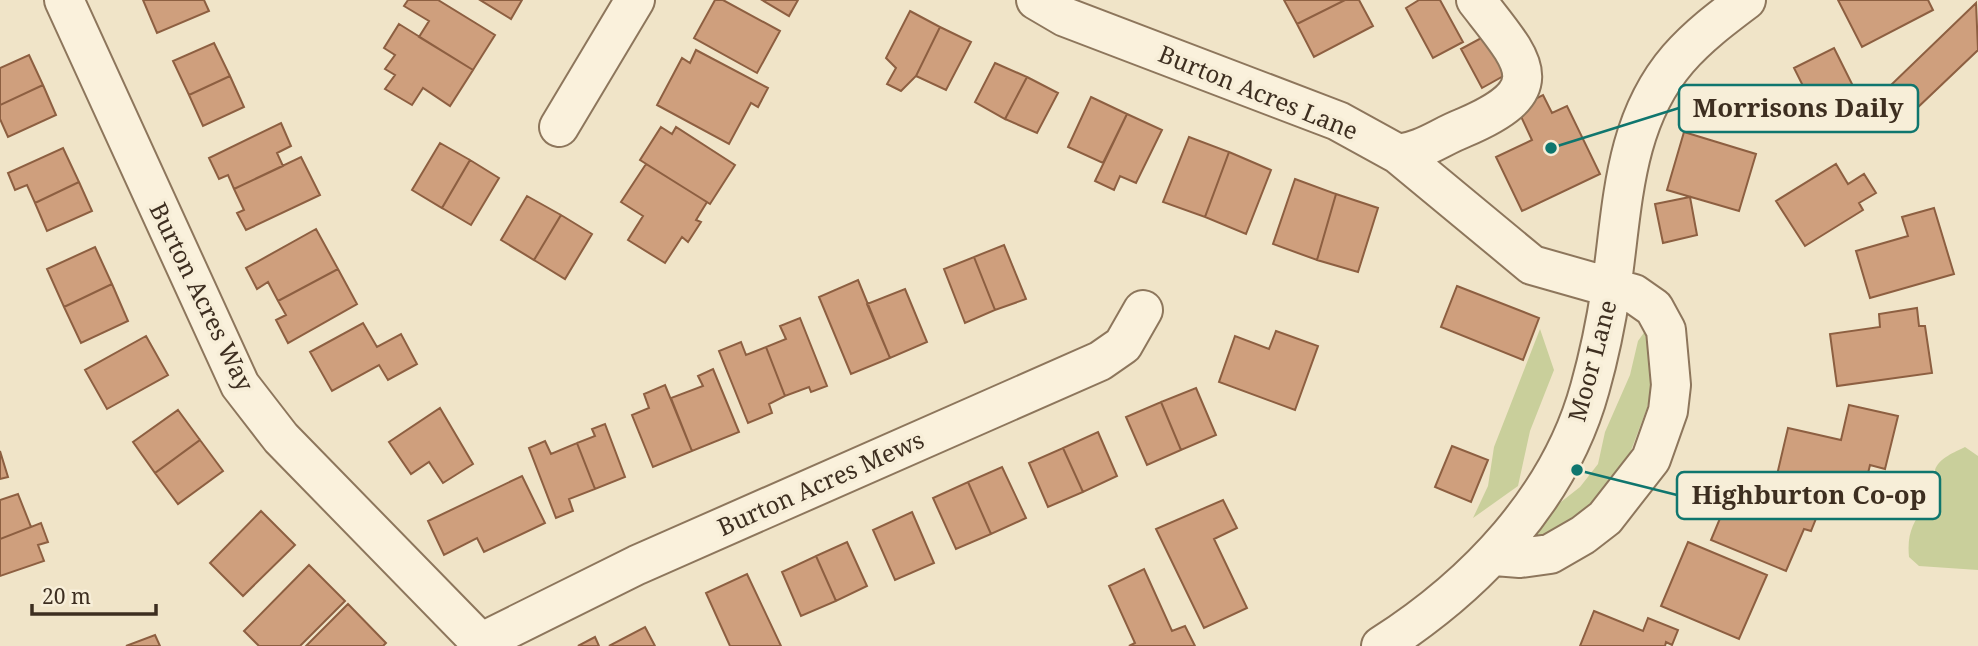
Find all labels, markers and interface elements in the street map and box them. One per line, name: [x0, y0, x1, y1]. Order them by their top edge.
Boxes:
street label: Burton Acres Lane: [1154, 37, 1363, 147]
callout: Morrisons Daily: [1679, 85, 1918, 132]
text: Morrisons Daily: [1692, 89, 1904, 125]
street label: Burton Acres Way: [142, 197, 262, 396]
street label: Moor Lane: [1559, 296, 1624, 425]
street label: Burton Acres Mews: [712, 422, 929, 543]
callout: Highburton Co-op: [1677, 472, 1940, 519]
text: Highburton Co-op: [1692, 476, 1926, 512]
scale bar: [32, 572, 156, 616]
text: 20 m: [42, 582, 91, 610]

